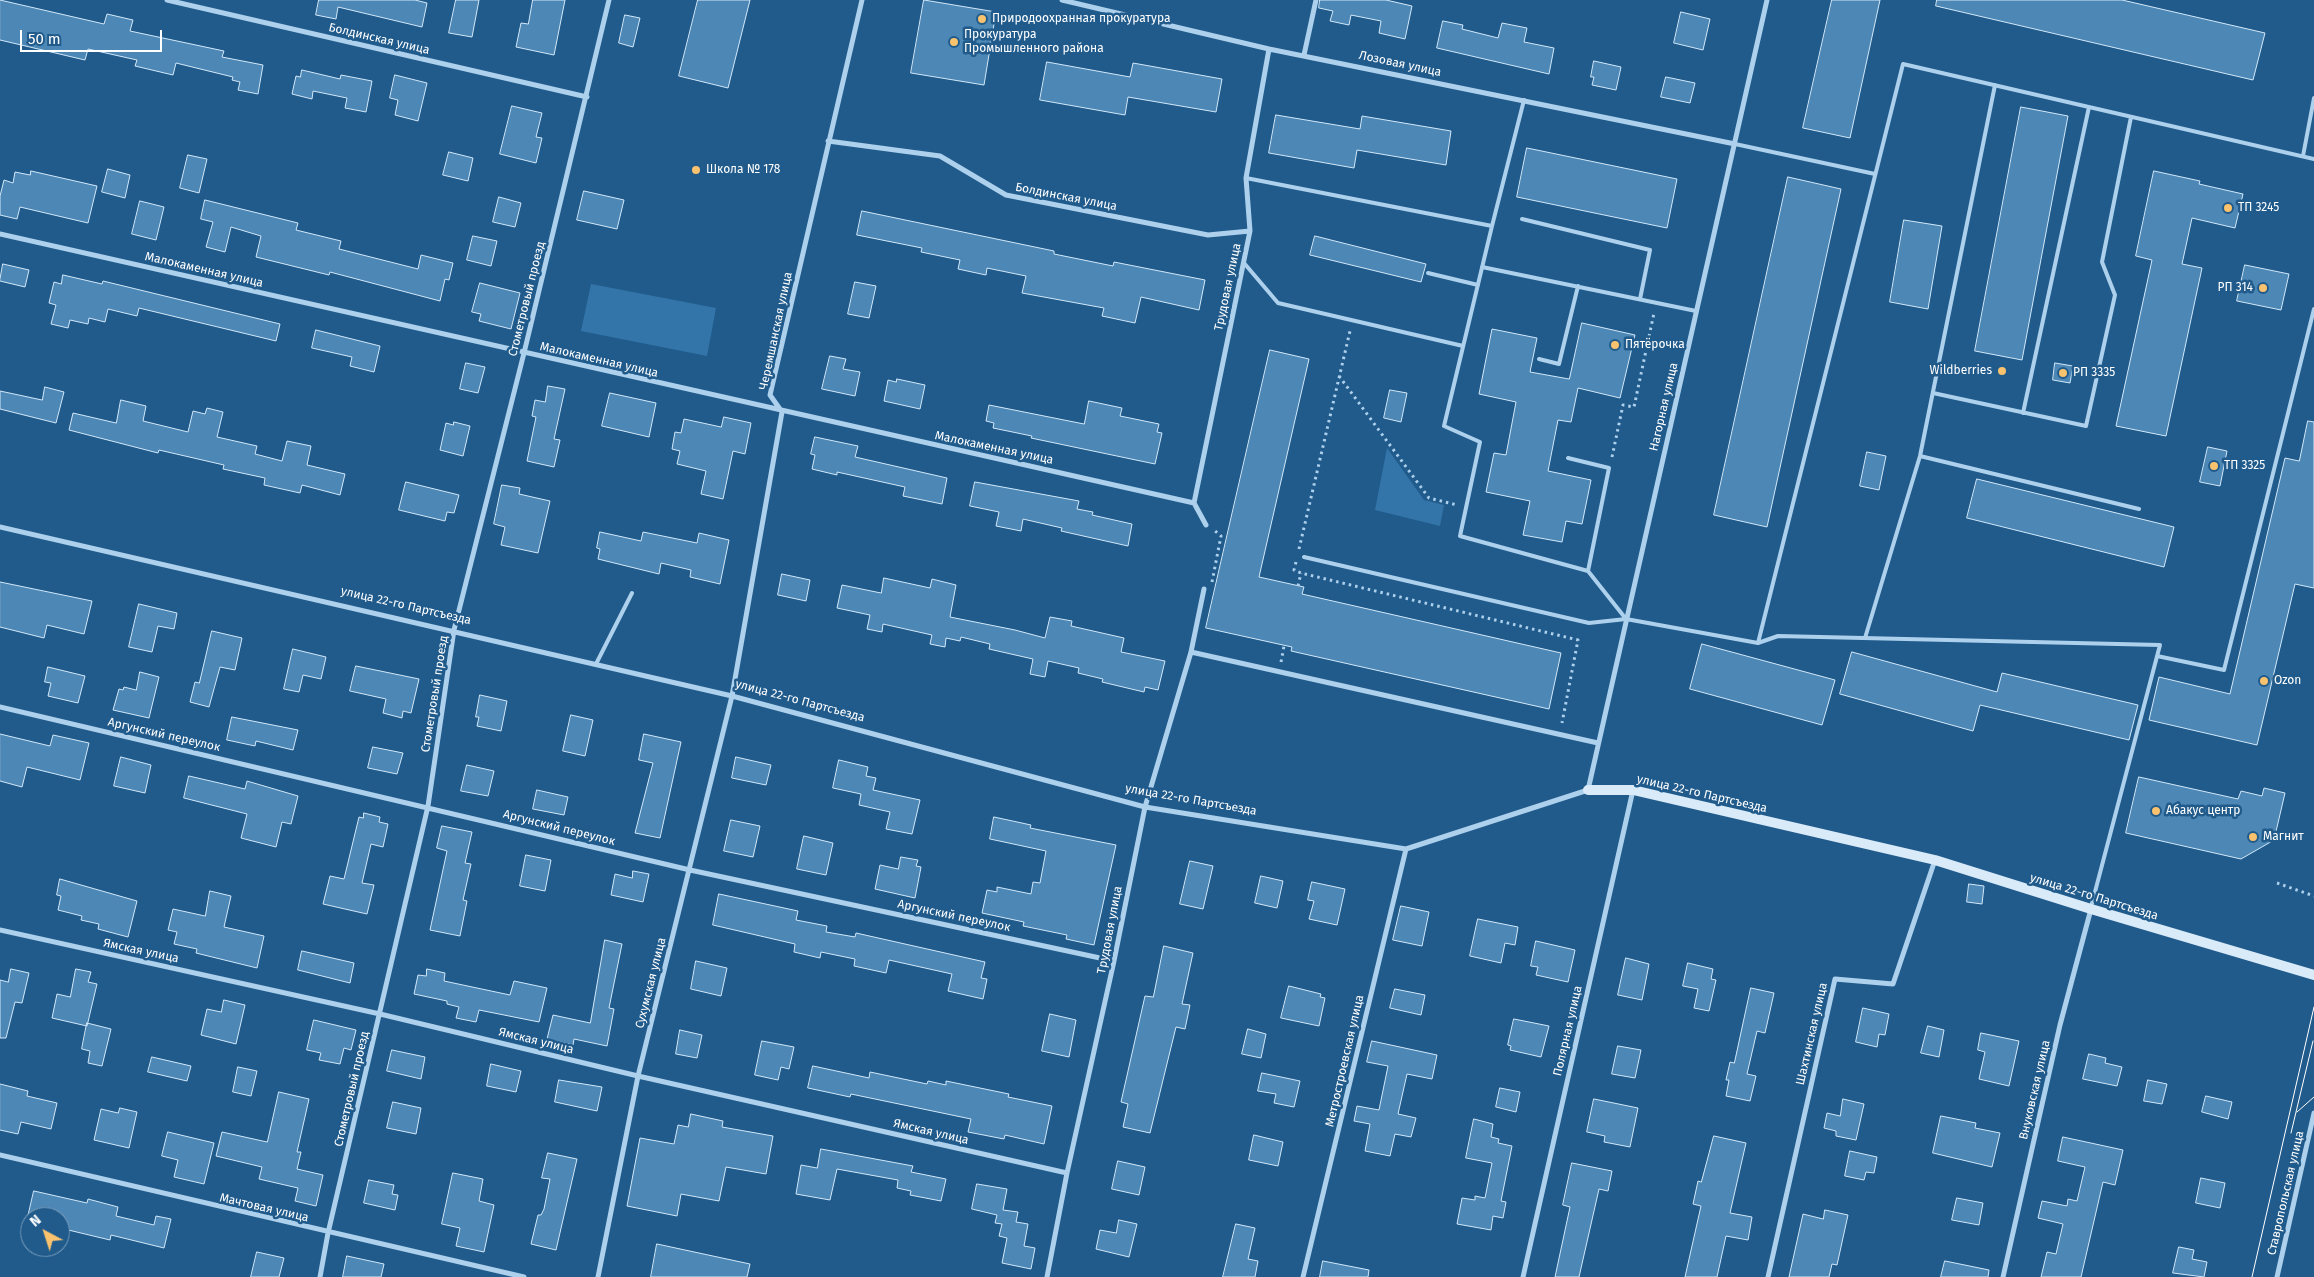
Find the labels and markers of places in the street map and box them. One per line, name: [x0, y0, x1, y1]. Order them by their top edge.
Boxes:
place label: Природоохранная прокуратура: [992, 12, 1170, 26]
marker: Природоохранная прокуратура: [976, 13, 988, 25]
place label: Прокуратура Промышленного района: [964, 28, 1104, 56]
marker: Прокуратура Промышленного района: [948, 36, 960, 48]
place label: Школа № 178: [706, 163, 780, 177]
marker: Школа № 178: [690, 164, 702, 176]
place label: ТП 3245: [2238, 201, 2279, 215]
marker: ТП 3245: [2222, 202, 2234, 214]
place label: РП 314: [2217, 281, 2253, 295]
marker: РП 314: [2257, 282, 2269, 294]
place label: Пятёрочка: [1625, 338, 1685, 352]
marker: Пятёрочка: [1609, 339, 1621, 351]
place label: Wildberries: [1930, 364, 1992, 378]
marker: Wildberries: [1996, 365, 2008, 377]
place label: РП 3335: [2073, 366, 2115, 380]
marker: РП 3335: [2057, 367, 2069, 379]
place label: ТП 3325: [2224, 459, 2265, 473]
marker: ТП 3325: [2208, 460, 2220, 472]
place label: Ozon: [2274, 674, 2301, 688]
marker: Ozon: [2258, 675, 2270, 687]
place label: Абакус центр: [2166, 804, 2240, 818]
marker: Абакус центр: [2150, 805, 2162, 817]
place label: Магнит: [2263, 830, 2304, 844]
marker: Магнит: [2247, 831, 2259, 843]

